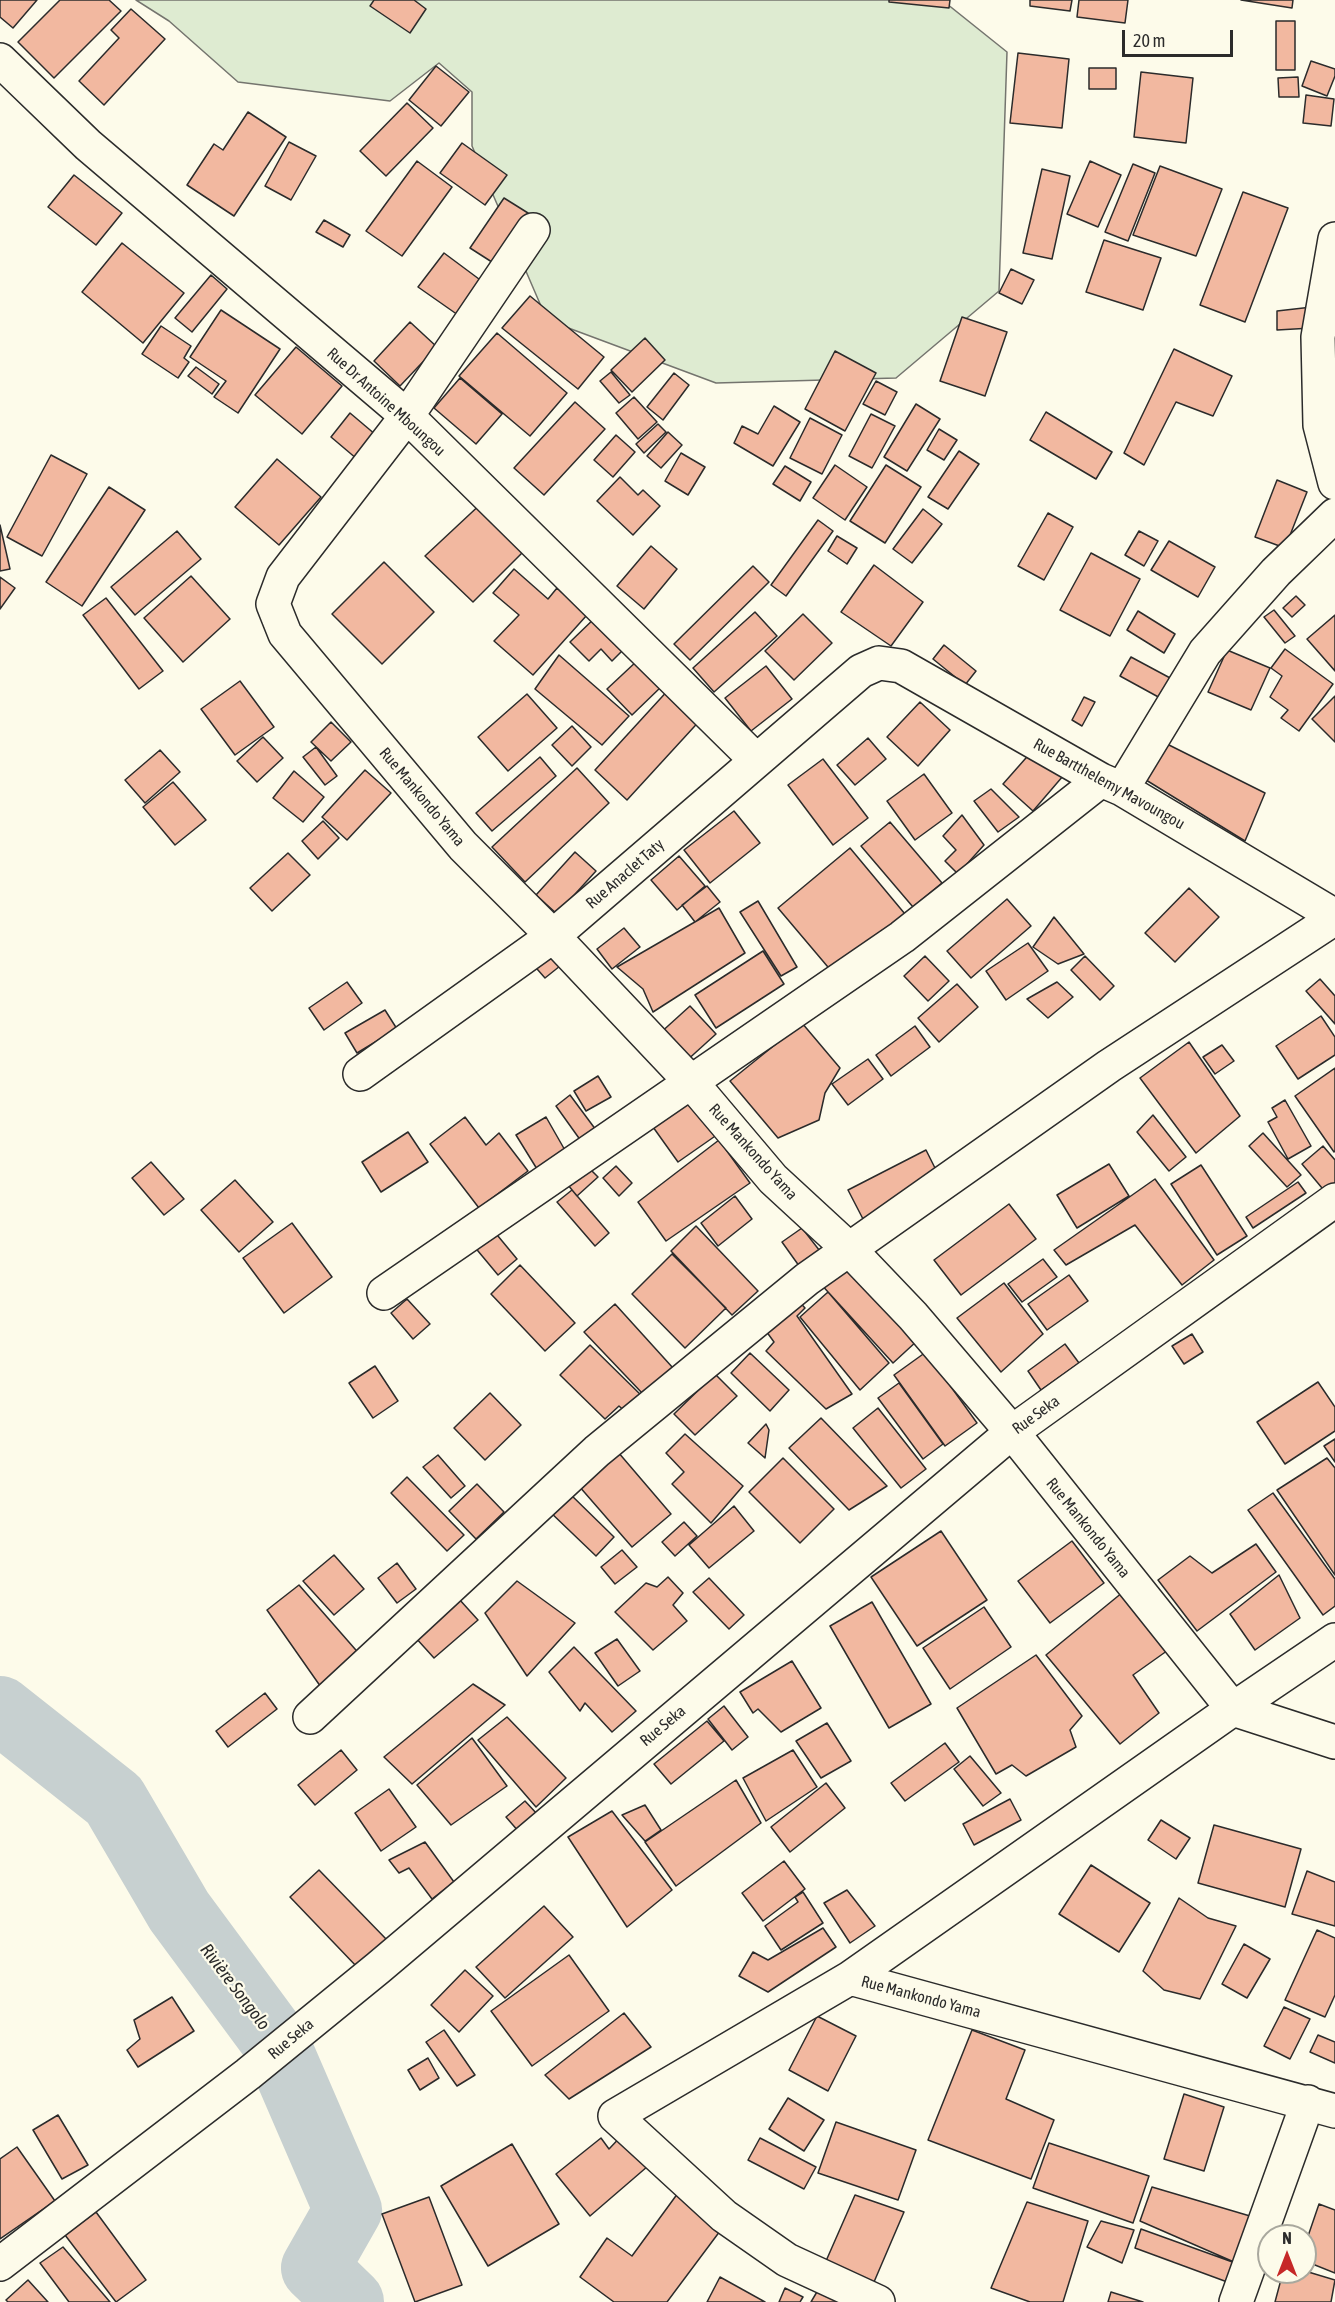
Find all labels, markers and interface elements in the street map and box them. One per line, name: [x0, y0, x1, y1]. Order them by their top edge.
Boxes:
scale bar: [1125, 18, 1236, 56]
text: 20 m: [1133, 30, 1165, 51]
street label: Rue Dr Antoine Mboungou: [323, 344, 449, 460]
street label: Rue Bartthelemy Mavoungou: [1030, 734, 1188, 834]
street label: Rue Mankondo Yama: [375, 744, 469, 850]
street label: Rue Anaclet Taty: [582, 835, 668, 913]
street label: Rue Mankondo Yama: [705, 1100, 801, 1204]
street label: Rue Seka: [1009, 1391, 1063, 1439]
street label: Rue Mankondo Yama: [1042, 1474, 1134, 1582]
street label: Rue Seka: [636, 1701, 690, 1751]
water label: Rivière Songolo: [196, 1940, 274, 2034]
street label: Rue Mankondo Yama: [859, 1972, 983, 2022]
street label: Rue Seka: [264, 2014, 318, 2064]
north arrow: [1257, 2224, 1317, 2284]
text: N: [1282, 2229, 1292, 2247]

